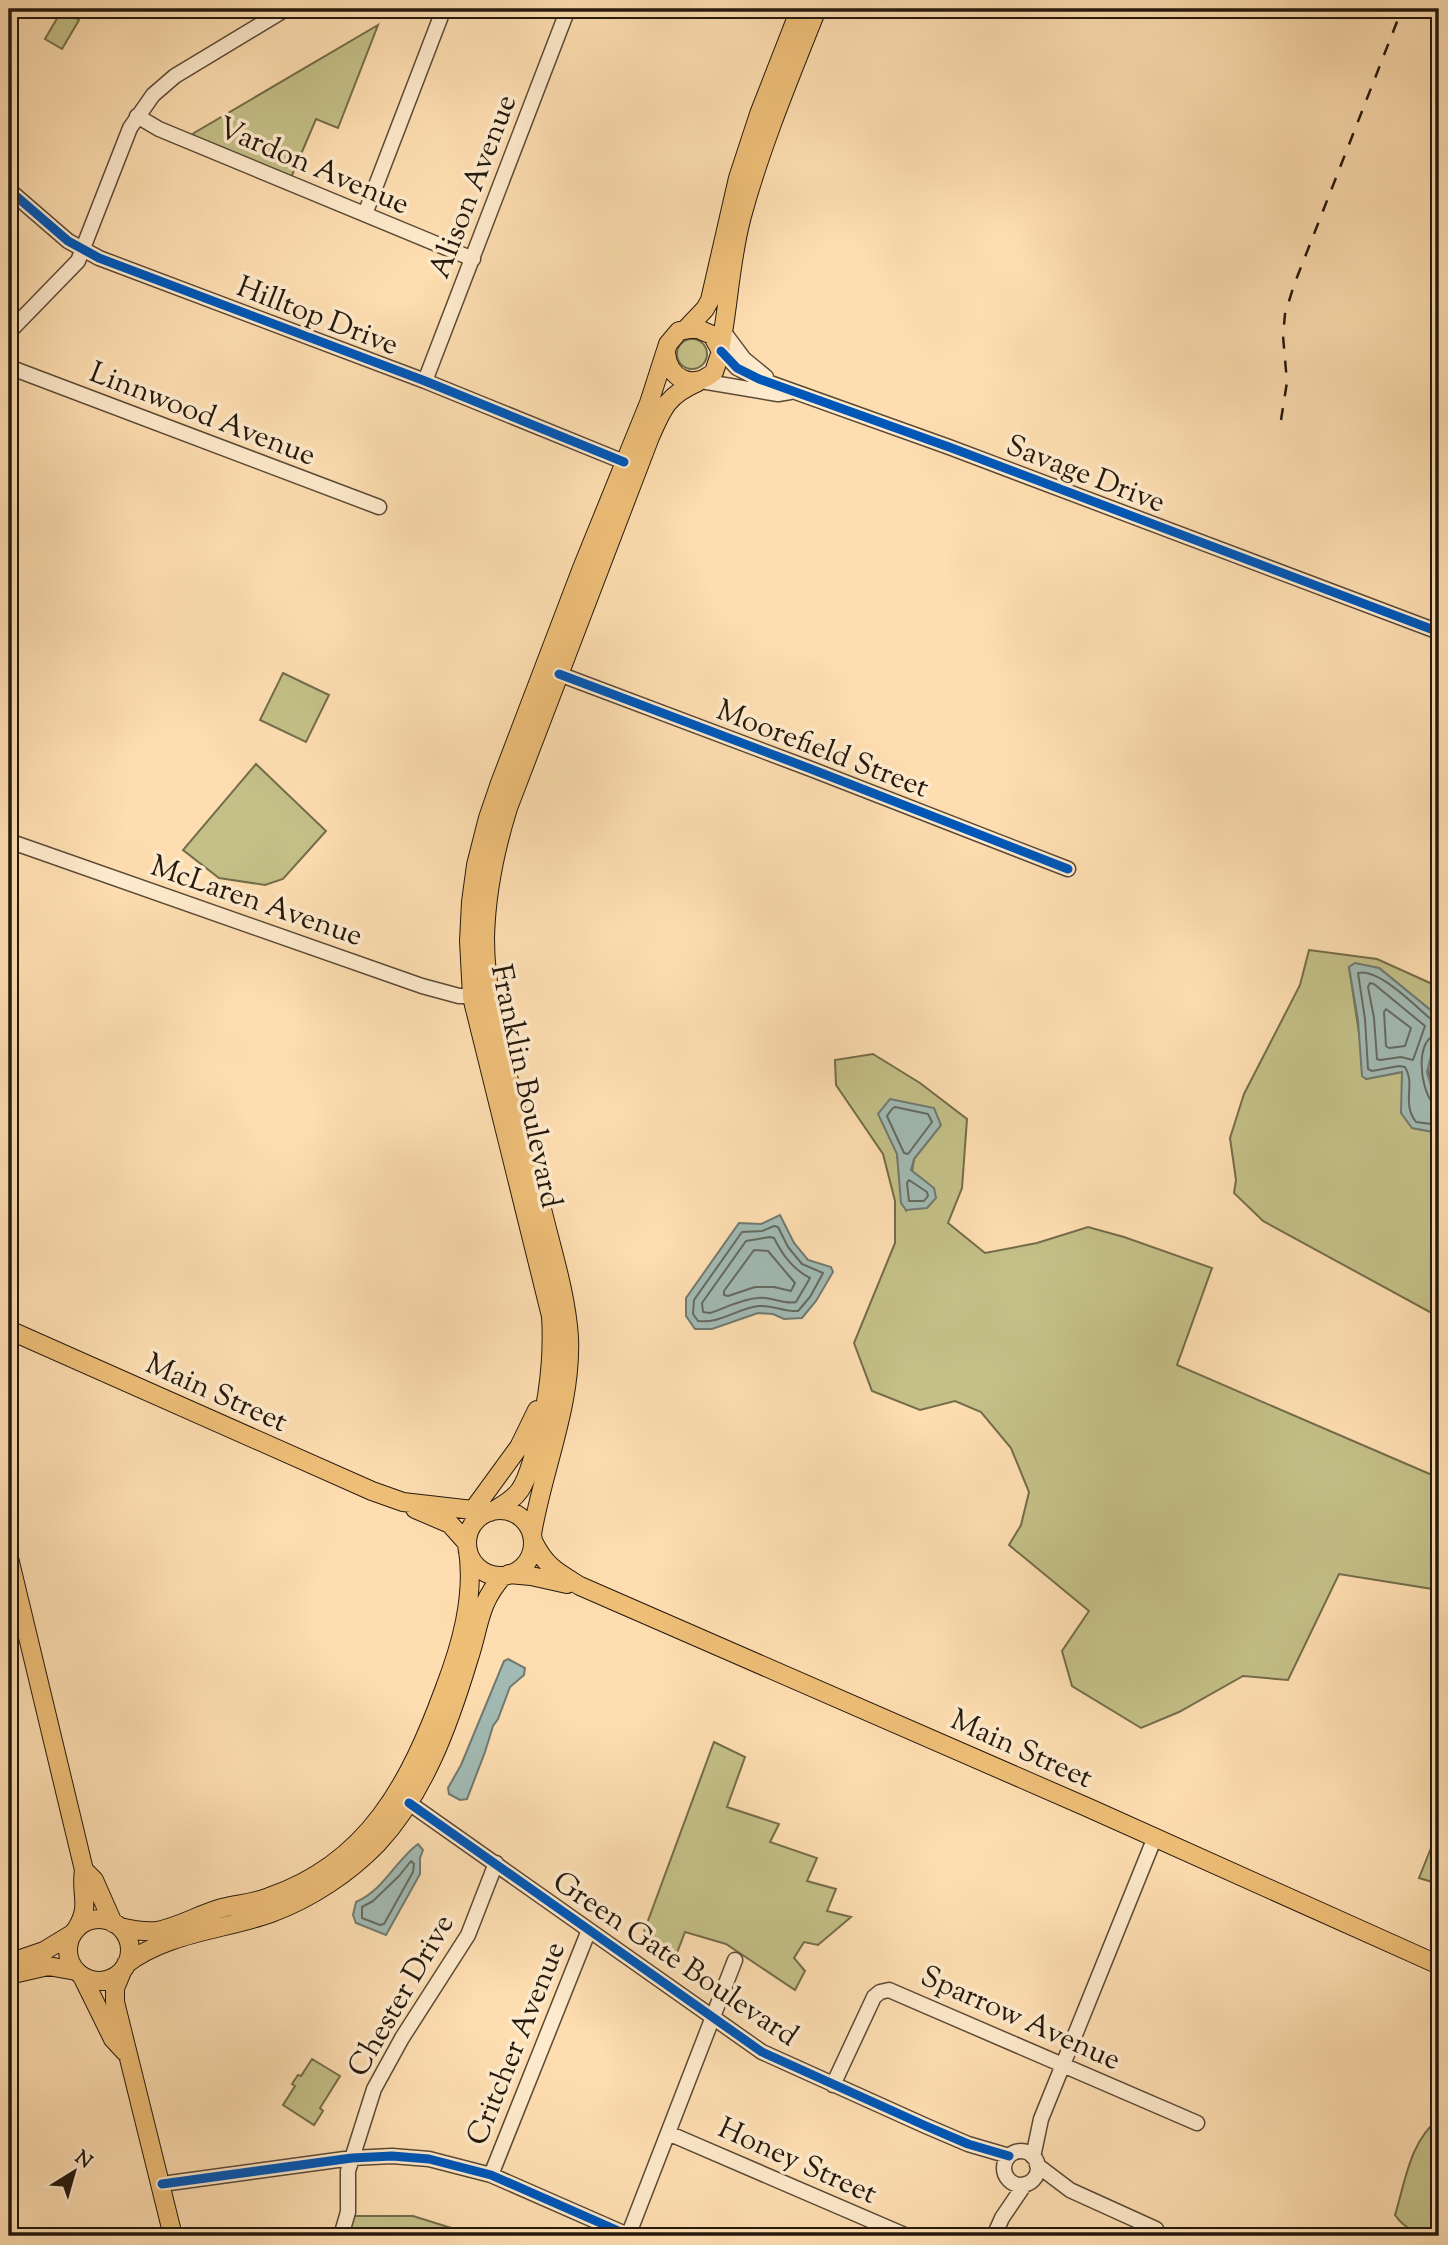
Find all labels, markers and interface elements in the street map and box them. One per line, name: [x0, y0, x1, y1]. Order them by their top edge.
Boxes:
street label: Alison Avenue: [420, 89, 529, 285]
street label: Vardon Avenue: [210, 108, 416, 227]
street label: Hilltop Drive: [230, 267, 404, 368]
street label: Linnwood Avenue: [83, 352, 321, 478]
street label: Savage Drive: [999, 425, 1171, 525]
street label: Moorefield Street: [710, 690, 934, 811]
street label: McLaren Avenue: [144, 846, 368, 959]
street label: Franklin Boulevard: [478, 961, 571, 1212]
street label: Main Street: [138, 1344, 294, 1445]
street label: Main Street: [943, 1700, 1099, 1801]
street label: Green Gate Boulevard: [543, 1862, 806, 2058]
street label: Chester Drive: [338, 1907, 466, 2086]
street label: Critcher Avenue: [457, 1936, 578, 2152]
street label: Sparrow Avenue: [913, 1956, 1127, 2083]
street label: Honey Street: [711, 2108, 883, 2216]
north arrow: [38, 2136, 108, 2206]
text: N: [69, 2145, 97, 2176]

